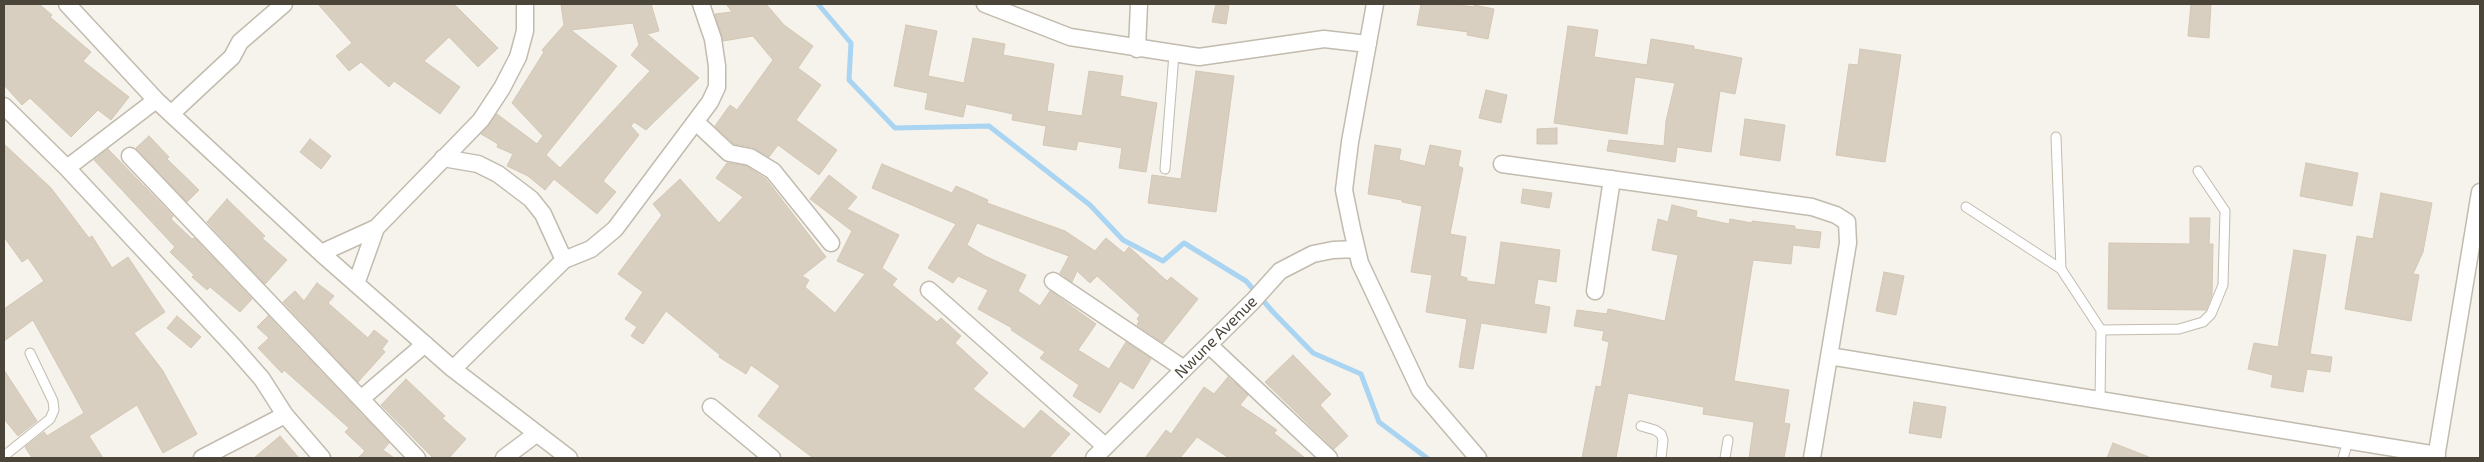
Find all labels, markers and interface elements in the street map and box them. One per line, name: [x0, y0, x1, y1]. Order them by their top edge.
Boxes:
street label: Nwune Avenue: [1171, 292, 1261, 382]

